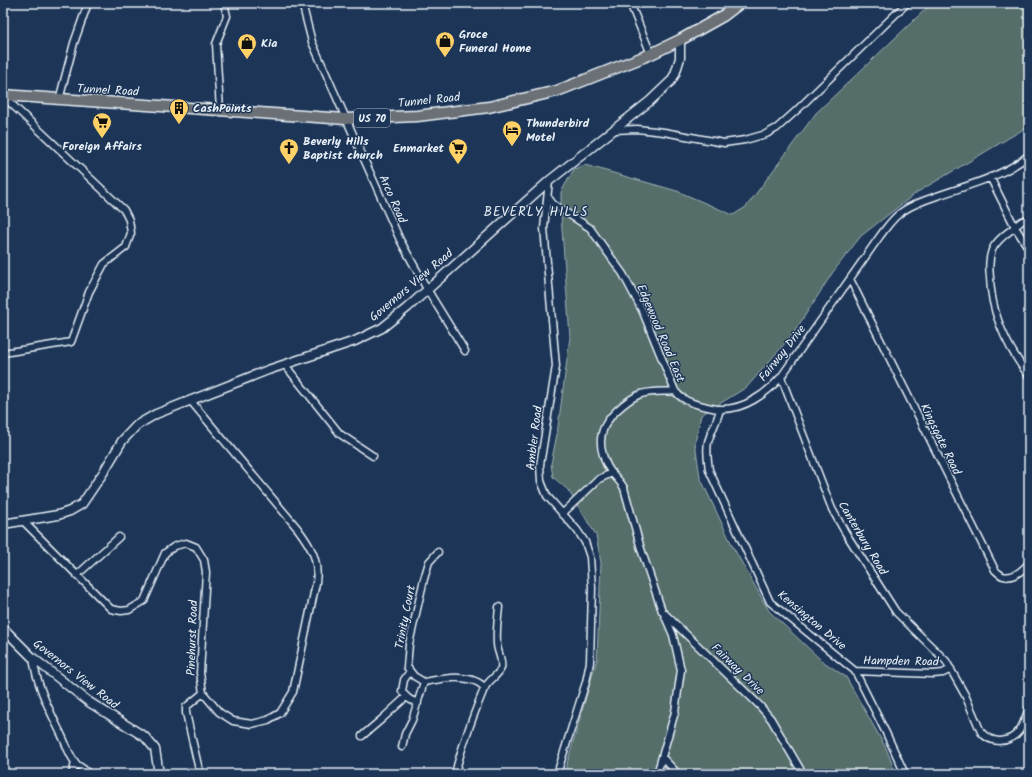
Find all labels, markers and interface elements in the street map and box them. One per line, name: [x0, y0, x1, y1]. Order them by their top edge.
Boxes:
place label: Groce Funeral Home: [459, 25, 531, 58]
shop icon: Groce Funeral Home: [434, 30, 456, 58]
shop icon: Kia: [236, 32, 258, 60]
place label: Kia: [261, 34, 277, 53]
street label: Tunnel Road: [76, 79, 141, 102]
street label: Tunnel Road: [397, 88, 462, 113]
building icon: CashPoints: [168, 97, 190, 125]
place label: CashPoints: [193, 99, 252, 118]
road number: US 70: [354, 109, 390, 127]
supermarket icon: Foreign Affairs: [91, 111, 113, 139]
place label: Thunderbird Motel: [526, 114, 590, 147]
hotel icon: Thunderbird Motel: [501, 119, 523, 147]
place label: Beverly Hills Baptist church: [303, 132, 383, 165]
place label: Foreign Affairs: [62, 137, 142, 156]
church icon: Beverly Hills Baptist church: [278, 137, 300, 165]
supermarket icon: Enmarket: [447, 137, 469, 165]
place label: Enmarket: [393, 139, 445, 158]
street label: Arco Road: [374, 172, 412, 227]
district label: BEVERLY HILLS: [484, 202, 588, 223]
street label: Governors View Road: [365, 244, 458, 326]
street label: Edgewood Road East: [631, 281, 690, 386]
street label: Fairway Drive: [754, 320, 811, 386]
street label: Kingsgate Road: [915, 400, 966, 479]
street label: Ambler Road: [521, 404, 548, 471]
street label: Canterbury Road: [833, 497, 893, 580]
street label: Trinity Court: [390, 583, 421, 651]
street label: Kensington Drive: [773, 586, 851, 655]
street label: Pinehurst Road: [182, 599, 203, 676]
street label: Governors View Road: [29, 635, 124, 715]
street label: Fairway Drive: [707, 639, 769, 700]
street label: Hampden Road: [863, 651, 940, 672]

